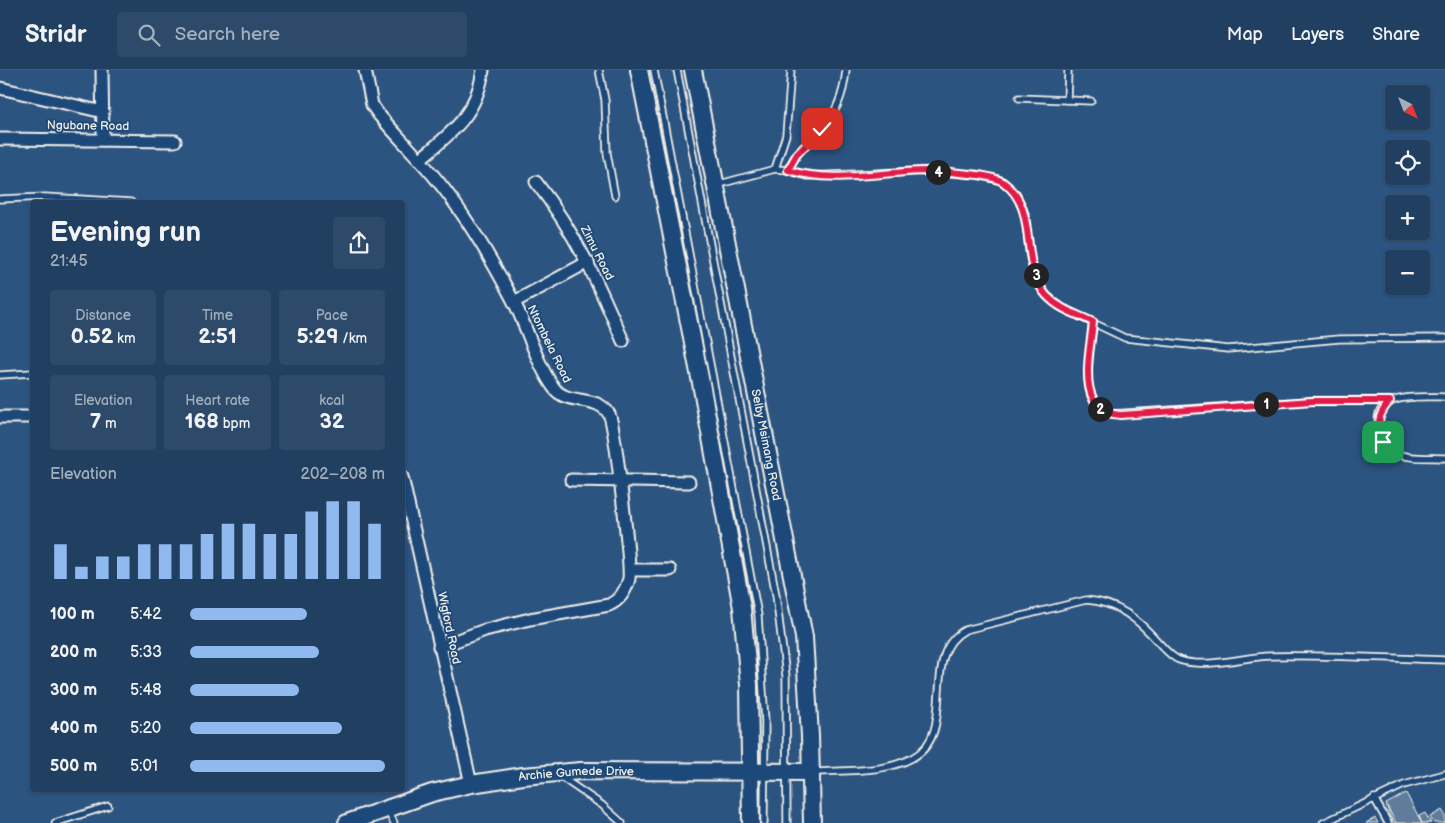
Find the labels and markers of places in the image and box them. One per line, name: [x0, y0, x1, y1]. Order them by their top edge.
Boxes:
pin: [801, 108, 843, 150]
pin: 4: [926, 160, 950, 184]
pin: 3: [1024, 262, 1048, 288]
pin: 1: [1254, 392, 1278, 416]
pin: 2: [1088, 396, 1112, 422]
pin: [1362, 421, 1404, 463]

